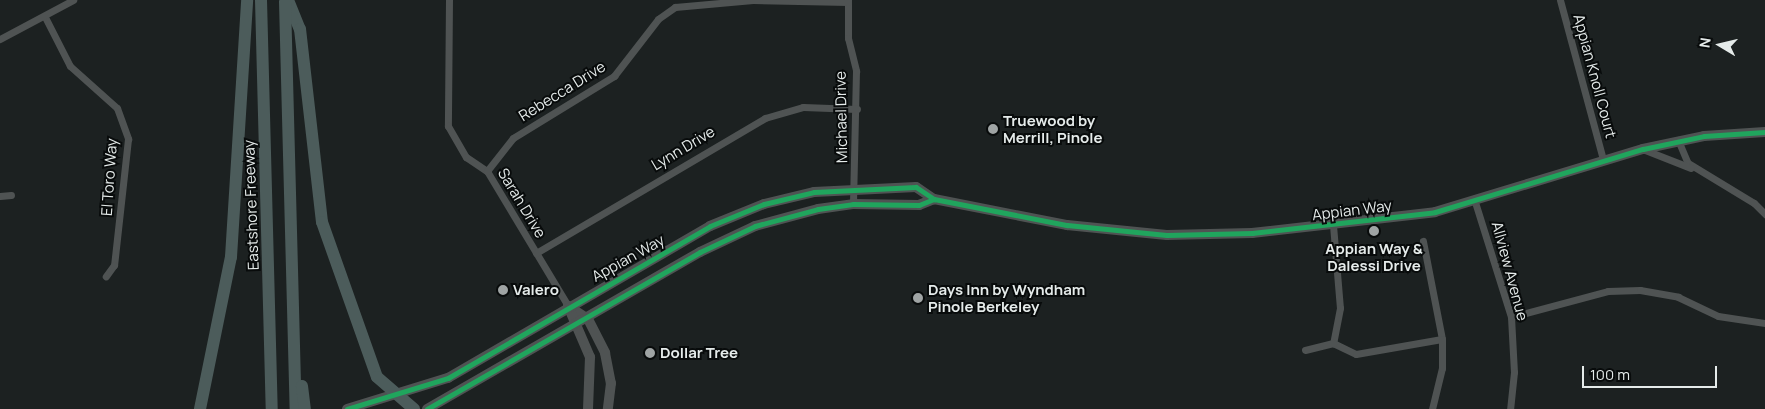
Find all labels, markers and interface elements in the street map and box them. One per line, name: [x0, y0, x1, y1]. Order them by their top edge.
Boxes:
street label: Appian Knoll Court: [1570, 12, 1620, 140]
north arrow: [1695, 20, 1745, 70]
text: N: [1695, 36, 1715, 49]
street label: Rebecca Drive: [515, 57, 609, 125]
street label: Michael Drive: [831, 71, 851, 163]
place label: Truewood by Merrill, Pinole: [1003, 111, 1103, 146]
street label: Lynn Drive: [648, 122, 718, 174]
marker: Truewood by Merrill, Pinole: [987, 123, 999, 135]
street label: El Toro Way: [97, 137, 121, 217]
street label: Eastshore Freeway: [240, 140, 262, 270]
street label: Sarah Drive: [494, 165, 550, 241]
street label: Appian Way: [1311, 196, 1393, 224]
street label: Allview Avenue: [1488, 219, 1532, 323]
marker: Appian Way & Dalessi Drive: [1368, 225, 1380, 237]
street label: Appian Way: [589, 231, 667, 285]
place label: Appian Way & Dalessi Drive: [1325, 239, 1423, 274]
place label: Days Inn by Wyndham Pinole Berkeley: [928, 280, 1085, 315]
place label: Valero: [513, 281, 559, 299]
marker: Valero: [497, 284, 509, 296]
marker: Days Inn by Wyndham Pinole Berkeley: [912, 292, 924, 304]
place label: Dollar Tree: [660, 344, 738, 362]
marker: Dollar Tree: [644, 347, 656, 359]
scale bar: [1585, 356, 1720, 388]
text: 100 m: [1590, 364, 1630, 385]

